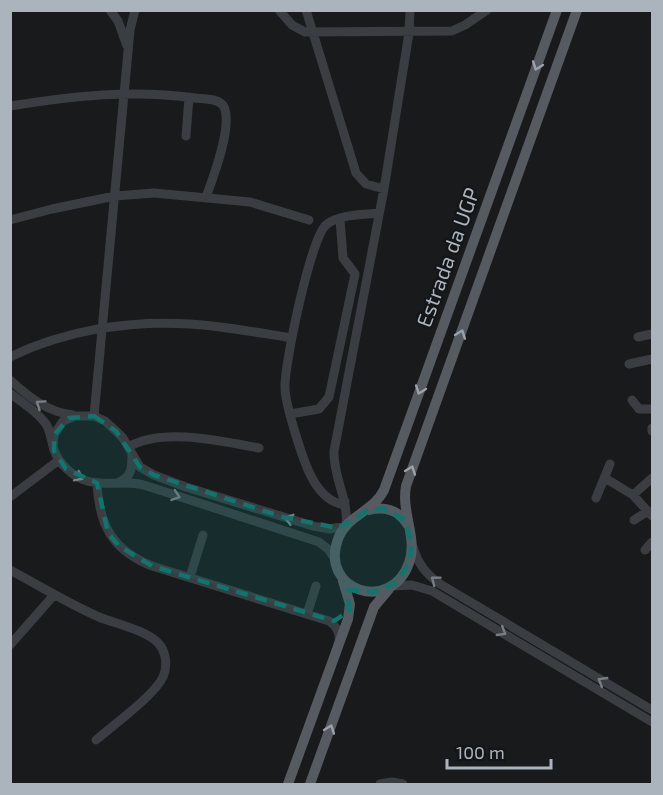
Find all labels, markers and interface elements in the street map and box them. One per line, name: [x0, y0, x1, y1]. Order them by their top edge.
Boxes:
one-way arrow: [531, 60, 544, 70]
street label: Estrada da UGP: [410, 184, 484, 330]
one-way arrow: [453, 329, 466, 340]
one-way arrow: [415, 384, 428, 395]
one-way arrow: [36, 399, 46, 411]
one-way arrow: [404, 466, 417, 476]
one-way arrow: [73, 469, 84, 481]
one-way arrow: [170, 489, 181, 502]
one-way arrow: [284, 514, 295, 526]
one-way arrow: [431, 576, 442, 587]
one-way arrow: [496, 625, 506, 637]
one-way arrow: [598, 676, 608, 688]
one-way arrow: [322, 725, 335, 735]
scale bar: [447, 732, 550, 770]
text: 100 m: [456, 741, 505, 763]

